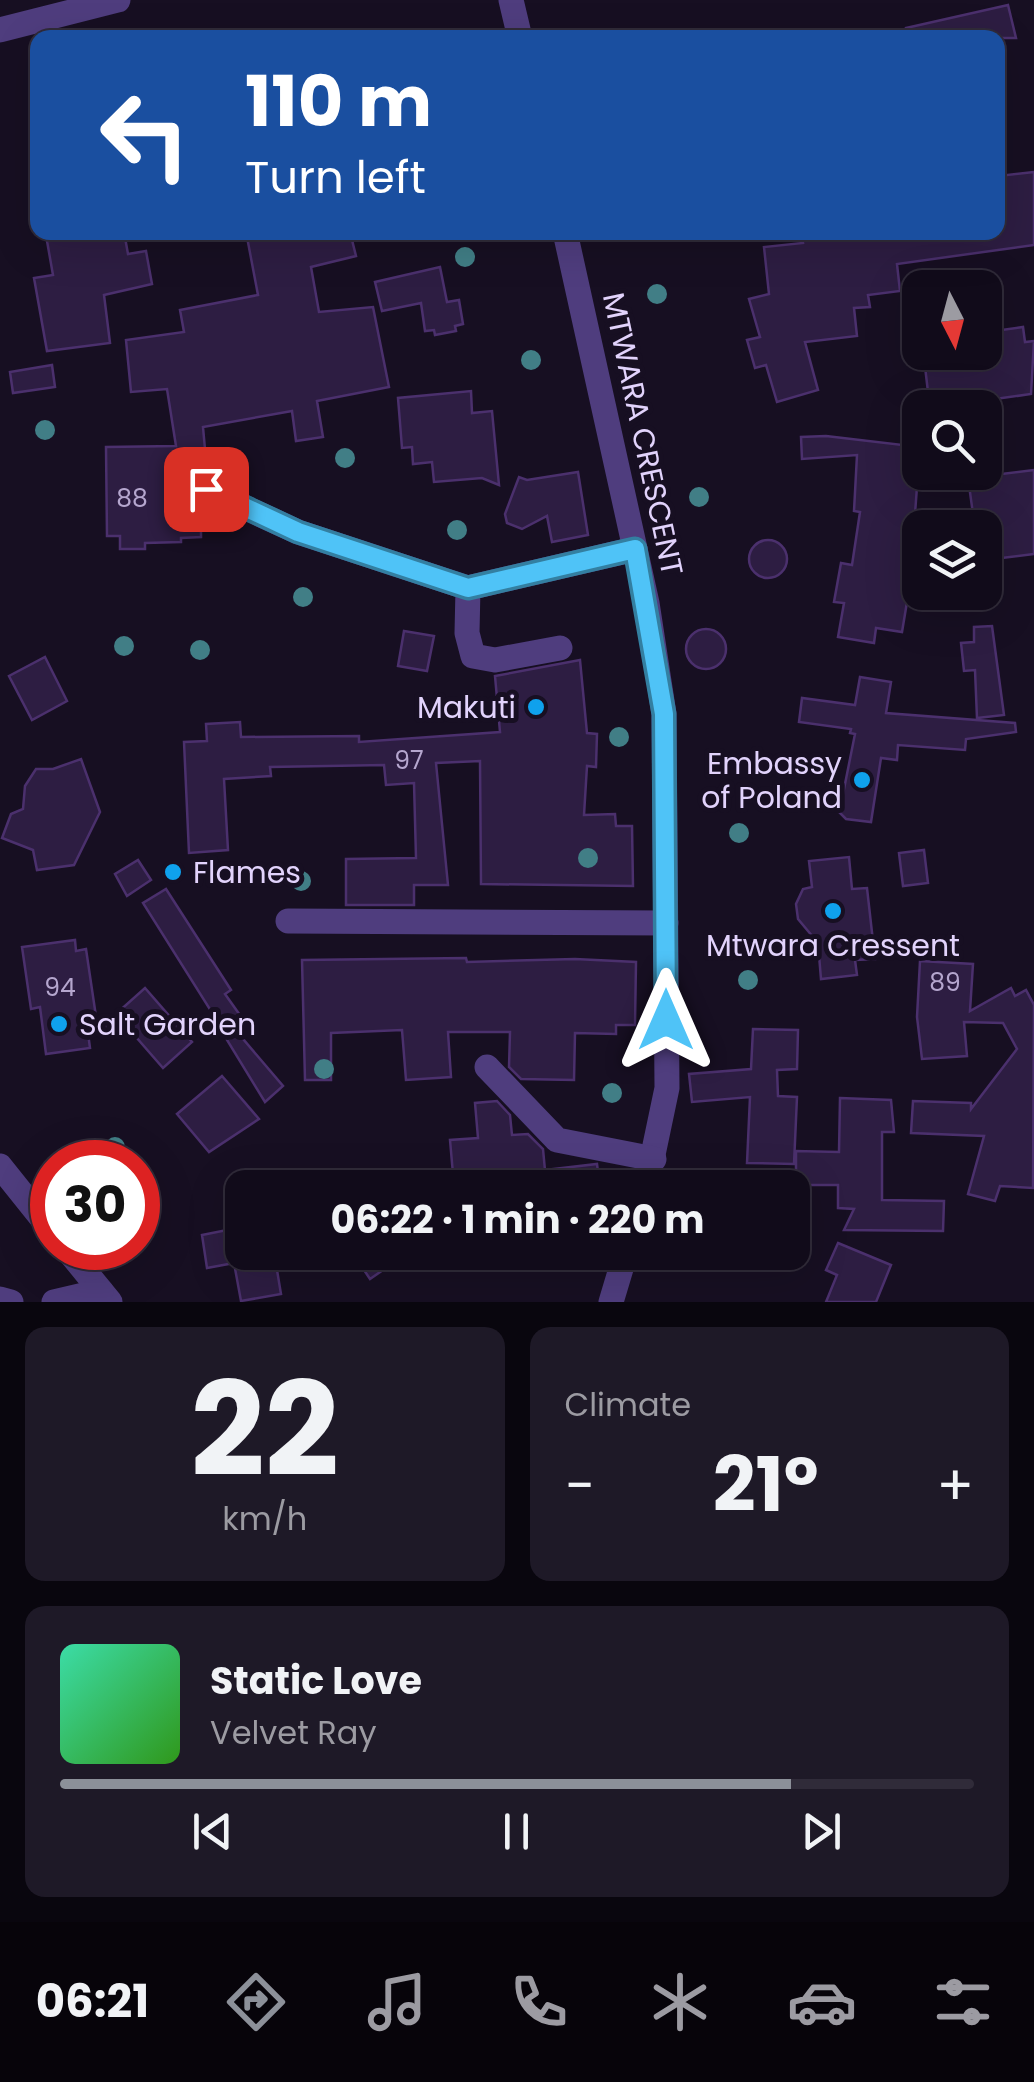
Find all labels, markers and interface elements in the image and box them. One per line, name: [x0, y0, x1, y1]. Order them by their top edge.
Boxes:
text: 110 m: [245, 52, 432, 151]
icon: left: [80, 70, 210, 200]
text: Turn left: [245, 146, 426, 209]
north arrow: [902, 270, 1002, 370]
map controls: [902, 270, 1002, 610]
street label: MTWARA CRESCENT: [592, 289, 694, 579]
button: search: [902, 390, 1002, 490]
pin: [164, 447, 249, 532]
icon: arrive: [179, 462, 234, 517]
house number: 88: [116, 481, 148, 516]
button: layers: [902, 510, 1002, 610]
place label: Makuti: [417, 686, 516, 729]
marker: Makuti: [525, 696, 547, 718]
place label: Embassy of Poland: [701, 742, 842, 819]
house number: 97: [394, 743, 424, 778]
marker: Embassy of Poland: [851, 769, 873, 791]
place label: Flames: [193, 851, 301, 894]
marker: Flames: [162, 861, 184, 883]
marker: Mtwara Cressent: [822, 900, 844, 922]
place label: Mtwara Cressent: [706, 924, 960, 967]
house number: 89: [929, 965, 961, 1000]
position arrow: [614, 968, 718, 1072]
house number: 94: [44, 970, 76, 1005]
place label: Salt Garden: [79, 1003, 256, 1046]
marker: Salt Garden: [48, 1013, 70, 1035]
speed limit sign: 30: [30, 1140, 160, 1270]
text: 06:22 · 1 min · 220 m: [331, 1193, 705, 1246]
text: 22: [191, 1338, 339, 1521]
text: Climate: [565, 1382, 691, 1427]
text: 21°: [713, 1432, 819, 1537]
text: −: [565, 1447, 595, 1524]
text: +: [936, 1447, 974, 1524]
text: km/h: [222, 1496, 307, 1541]
text: Static Love: [210, 1654, 422, 1707]
text: Velvet Ray: [210, 1710, 376, 1755]
icon: previous: [185, 1804, 240, 1859]
icon: pause: [489, 1804, 544, 1859]
icon: next: [794, 1804, 849, 1859]
icon: directions: [221, 1967, 291, 2037]
icon: music: [362, 1967, 432, 2037]
icon: phone: [504, 1967, 574, 2037]
icon: climate: [645, 1967, 715, 2037]
icon: car: [787, 1967, 857, 2037]
icon: filters: [928, 1967, 998, 2037]
text: 06:21: [36, 1970, 149, 2033]

